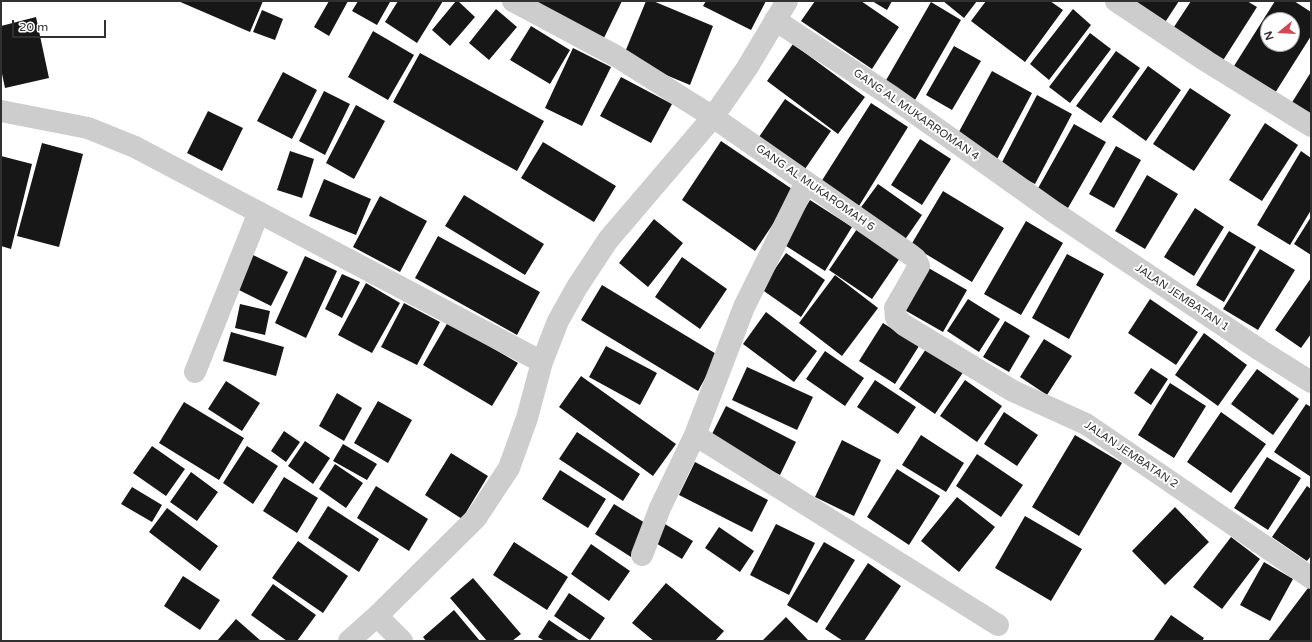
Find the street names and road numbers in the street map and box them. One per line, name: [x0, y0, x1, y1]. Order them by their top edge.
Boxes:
street label: GANG AL MUKARROMAN 4: [851, 66, 981, 164]
street label: GANG AL MUKAROMAH 6: [753, 142, 877, 234]
street label: JALAN JEMBATAN 1: [1133, 262, 1231, 334]
street label: JALAN JEMBATAN 2: [1082, 419, 1180, 491]

